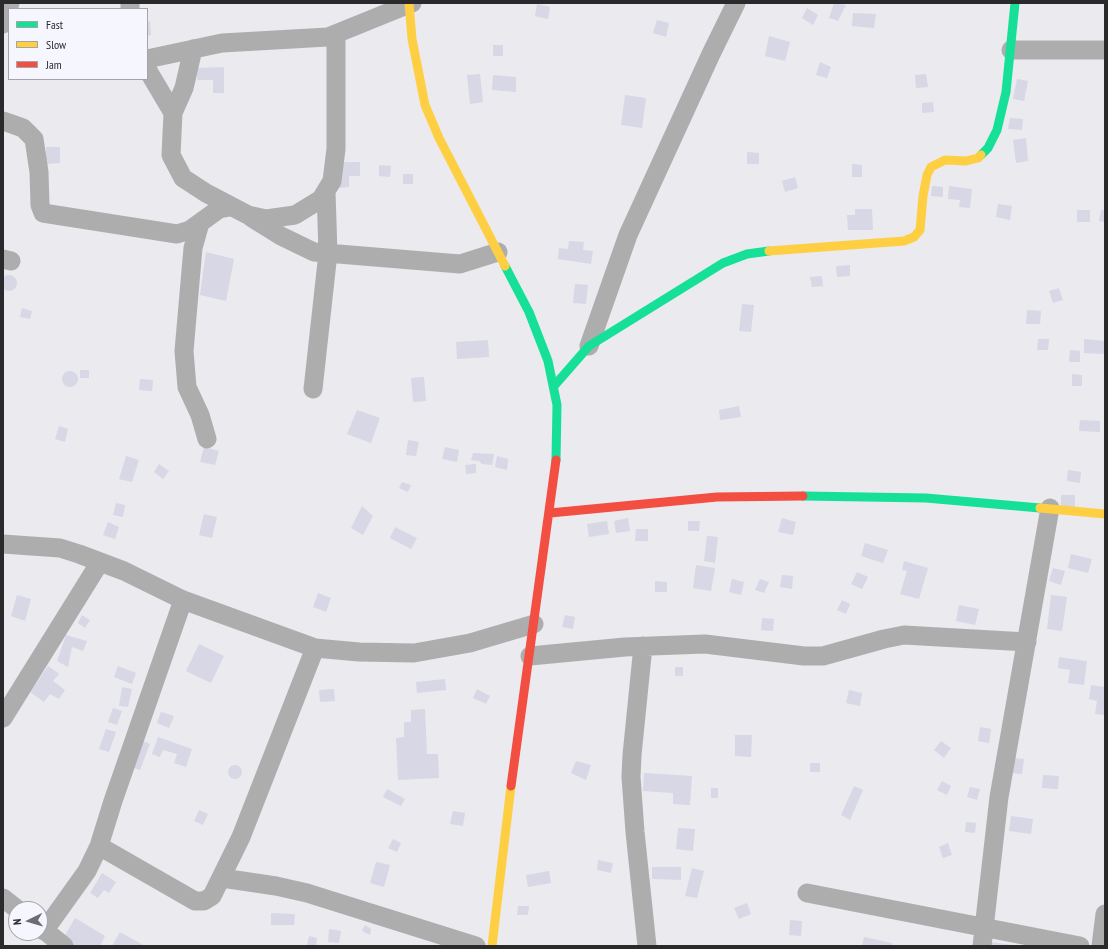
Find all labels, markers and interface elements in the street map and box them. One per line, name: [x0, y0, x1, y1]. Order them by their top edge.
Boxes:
legend: [8, 8, 148, 80]
text: Fast: [46, 17, 63, 32]
text: Slow: [46, 37, 66, 52]
text: Jam: [46, 57, 62, 72]
north arrow: [8, 901, 48, 941]
text: N: [10, 918, 24, 926]

